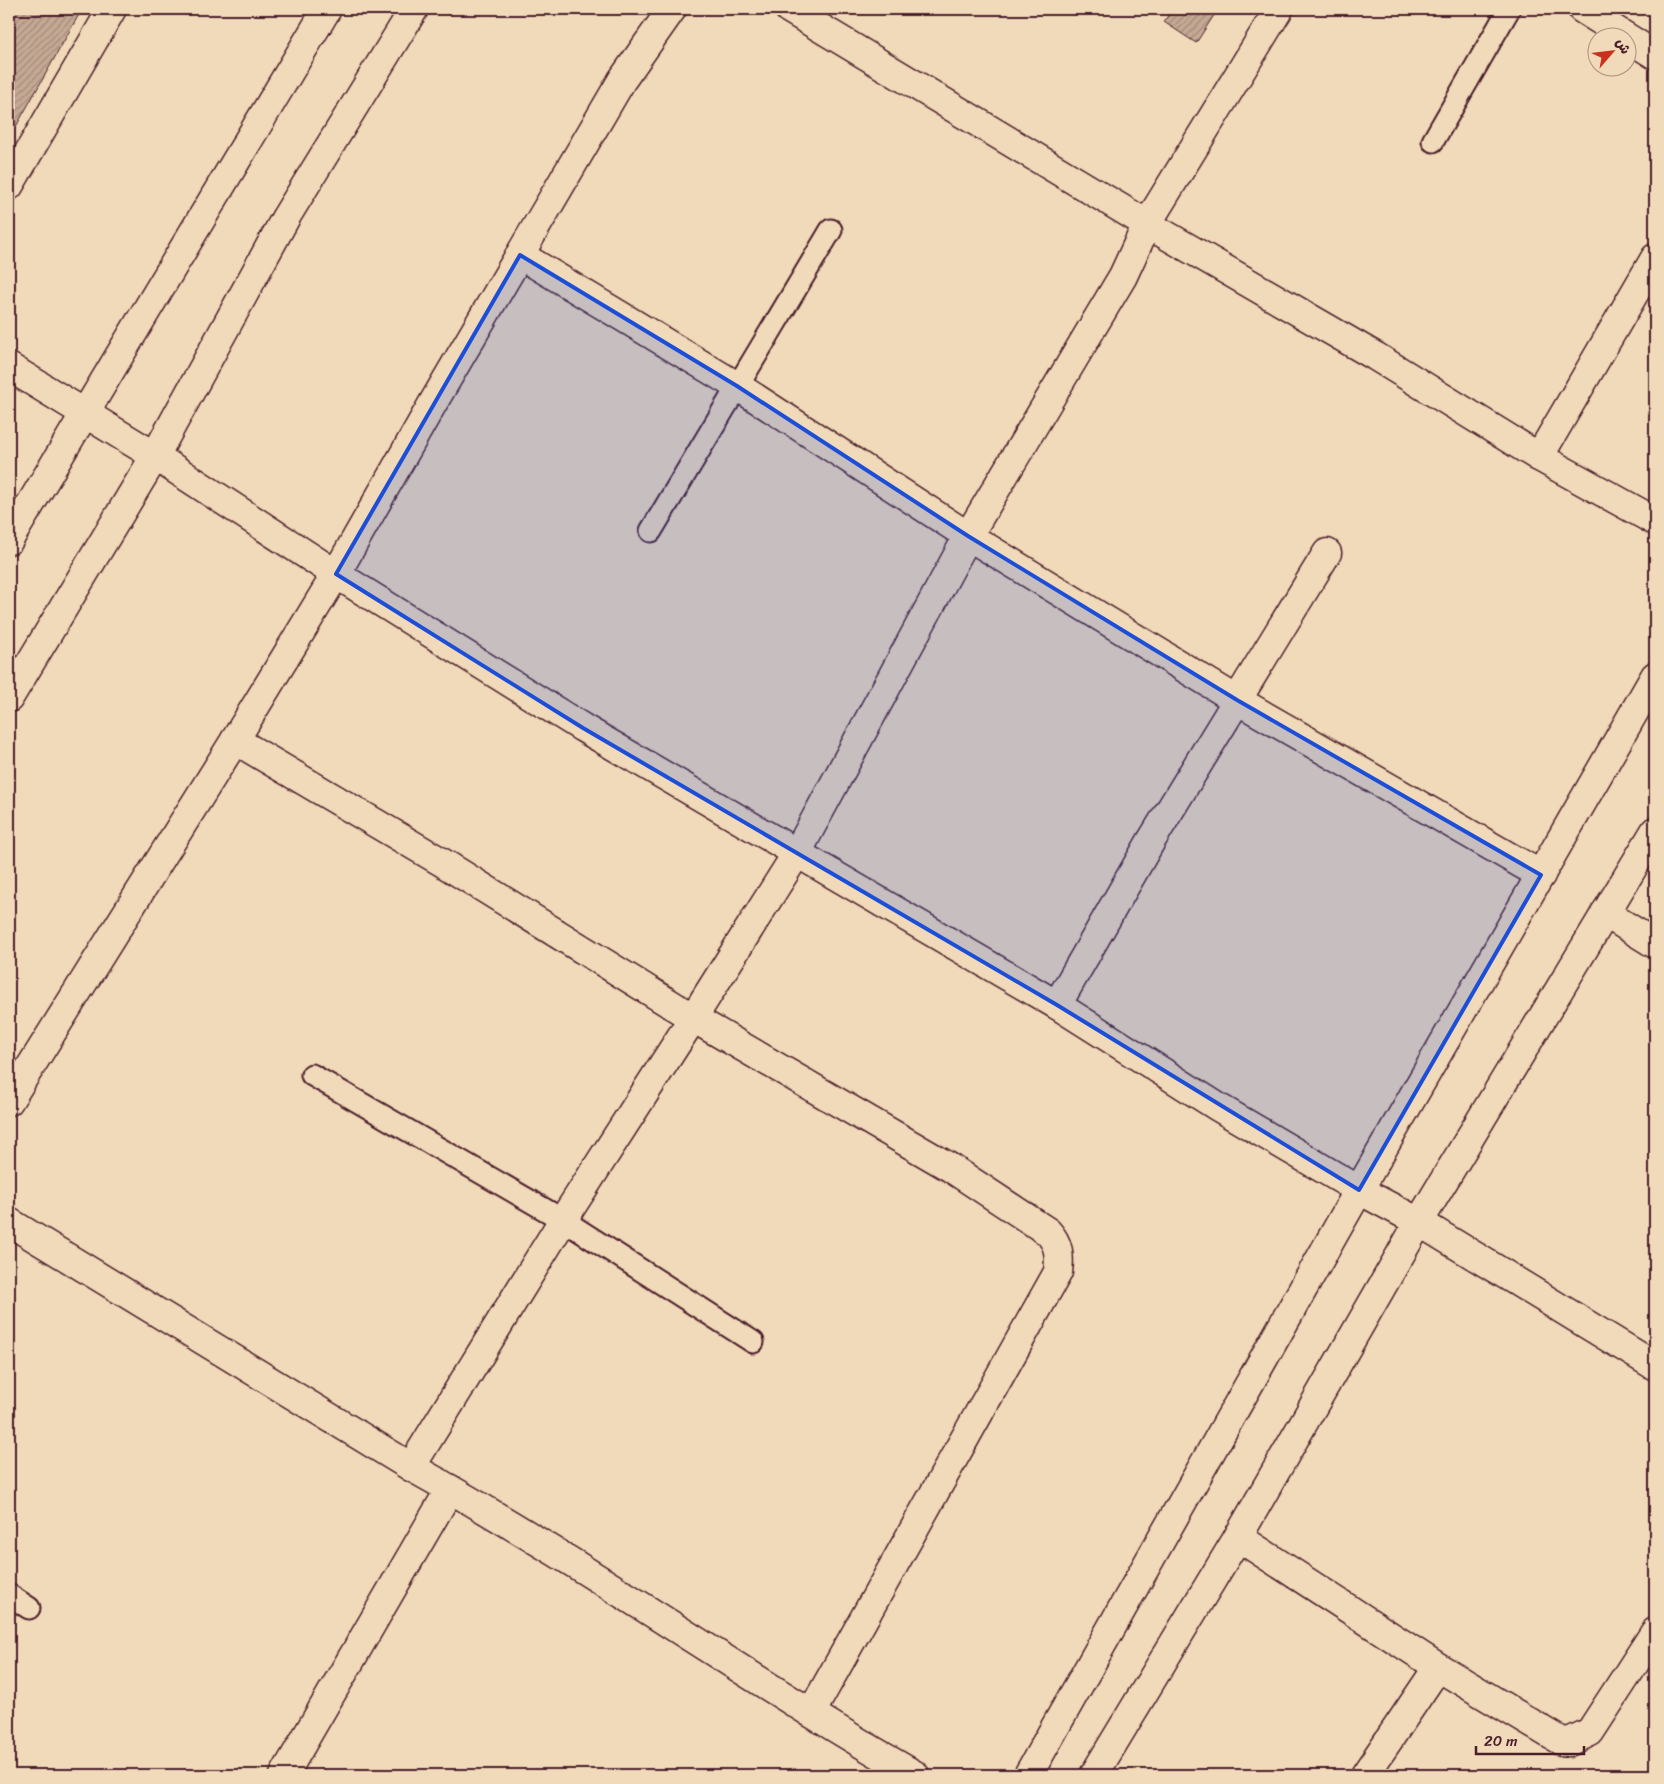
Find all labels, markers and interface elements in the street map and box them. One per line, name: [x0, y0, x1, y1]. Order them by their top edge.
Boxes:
north arrow: [1586, 28, 1636, 78]
text: ش: [1608, 33, 1638, 59]
scale bar: [1476, 1724, 1584, 1756]
text: 20 m: [1484, 1728, 1518, 1754]

